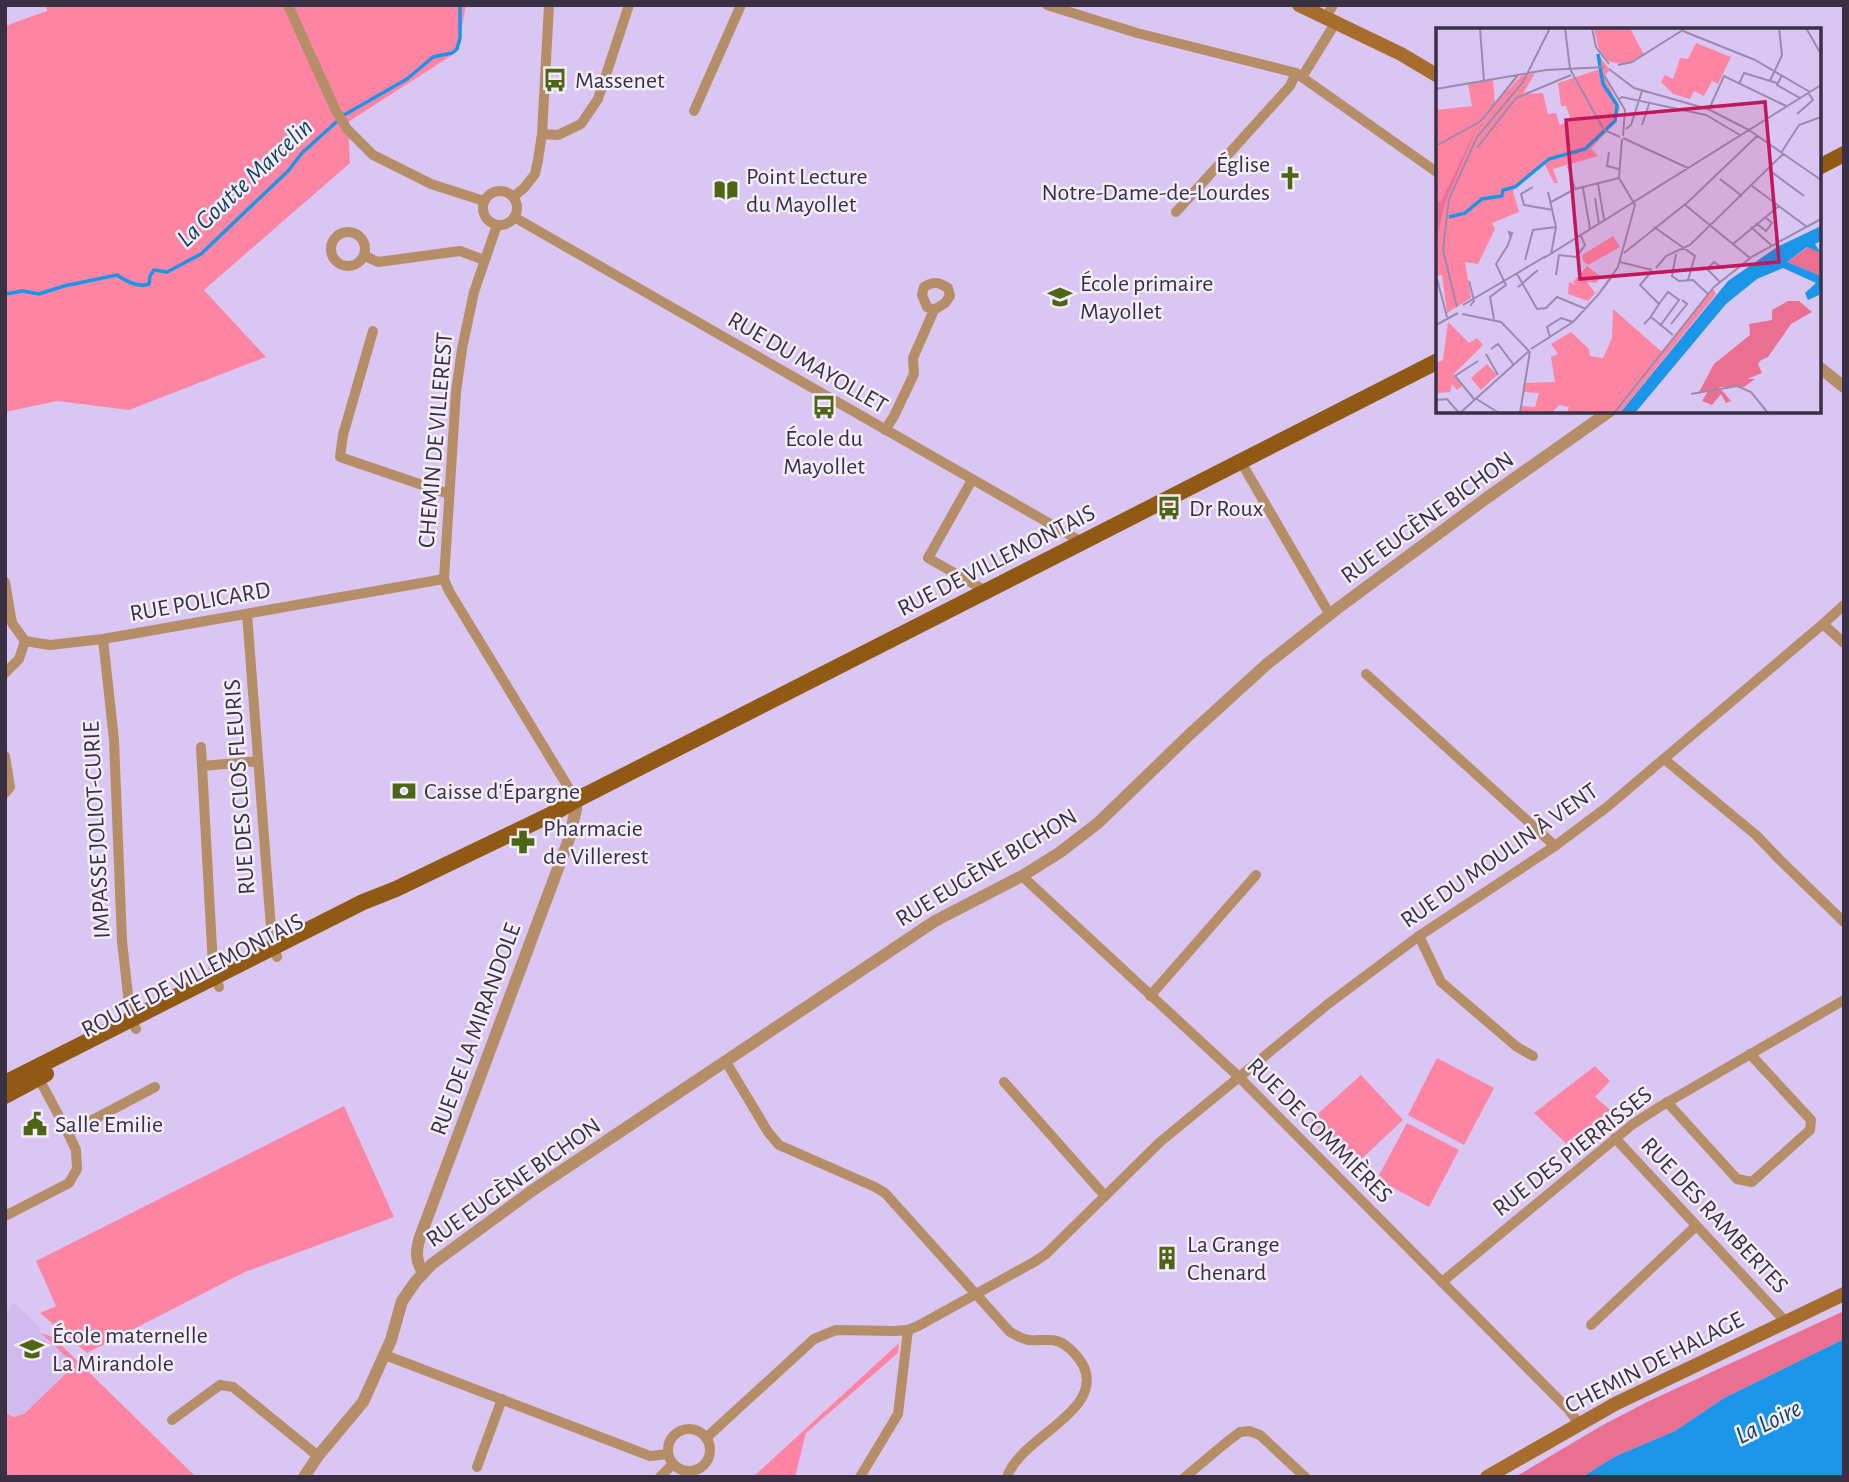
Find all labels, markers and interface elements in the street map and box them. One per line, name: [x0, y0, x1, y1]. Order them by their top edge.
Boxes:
inset map: [1436, 28, 1821, 413]
bus stop icon: Massenet: [541, 66, 569, 94]
place label: Massenet: [575, 69, 665, 93]
water label: La Goutte Marcelin: [172, 114, 317, 252]
place label: Église Notre-Dame-de-Lourdes: [1042, 151, 1270, 205]
church icon: Église Notre-Dame-de-Lourdes: [1276, 164, 1304, 192]
place label: Point Lecture du Mayollet: [746, 165, 867, 217]
library icon: Point Lecture du Mayollet: [712, 176, 740, 204]
place label: École primaire Mayollet: [1080, 270, 1213, 324]
school or university icon: École primaire Mayollet: [1046, 283, 1074, 311]
street label: RUE DU MAYOLLET: [724, 307, 892, 418]
street label: CHEMIN DE VILLEREST: [415, 331, 457, 549]
bus stop icon: École du Mayollet: [810, 393, 838, 421]
place label: École du Mayollet: [783, 425, 865, 479]
street label: RUE EUGÈNE BICHON: [1336, 446, 1518, 588]
bus stop icon: Dr Roux: [1155, 494, 1183, 522]
place label: Dr Roux: [1189, 497, 1264, 521]
street label: RUE DE VILLEMONTAIS: [894, 501, 1099, 621]
street label: RUE POLICARD: [128, 578, 272, 626]
street label: RUE DES CLOS FLEURIS: [220, 678, 260, 895]
street label: IMPASSE JOLIOT-CURIE: [79, 720, 115, 939]
bank icon: Caisse d'Épargne: [390, 777, 418, 805]
street label: RUE DU MOULIN À VENT: [1395, 777, 1603, 933]
place label: Caisse d'Épargne: [424, 778, 580, 804]
street label: RUE EUGÈNE BICHON: [891, 803, 1081, 931]
place label: Pharmacie de Villerest: [543, 817, 648, 869]
pharmacy icon: Pharmacie de Villerest: [509, 828, 537, 856]
street label: ROUTE DE VILLEMONTAIS: [78, 909, 307, 1042]
street label: RUE DE LA MIRANDOLE: [426, 920, 526, 1138]
street label: RUE DE COMMIÈRES: [1242, 1052, 1398, 1208]
street label: RUE DES PIERRISSES: [1488, 1082, 1657, 1221]
public building icon: Salle Emilie: [21, 1110, 49, 1138]
street label: RUE EUGÈNE BICHON: [421, 1112, 605, 1252]
place label: Salle Emilie: [55, 1113, 163, 1137]
street label: RUE DES RAMBERTES: [1636, 1133, 1792, 1298]
place label: La Grange Chenard: [1187, 1233, 1279, 1285]
building icon: La Grange Chenard: [1153, 1244, 1181, 1272]
street label: CHEMIN DE HALAGE: [1561, 1307, 1748, 1418]
place label: École maternelle La Mirandole: [52, 1322, 208, 1376]
school or university icon: École maternelle La Mirandole: [18, 1335, 46, 1363]
water label: La Loire: [1731, 1395, 1806, 1449]

